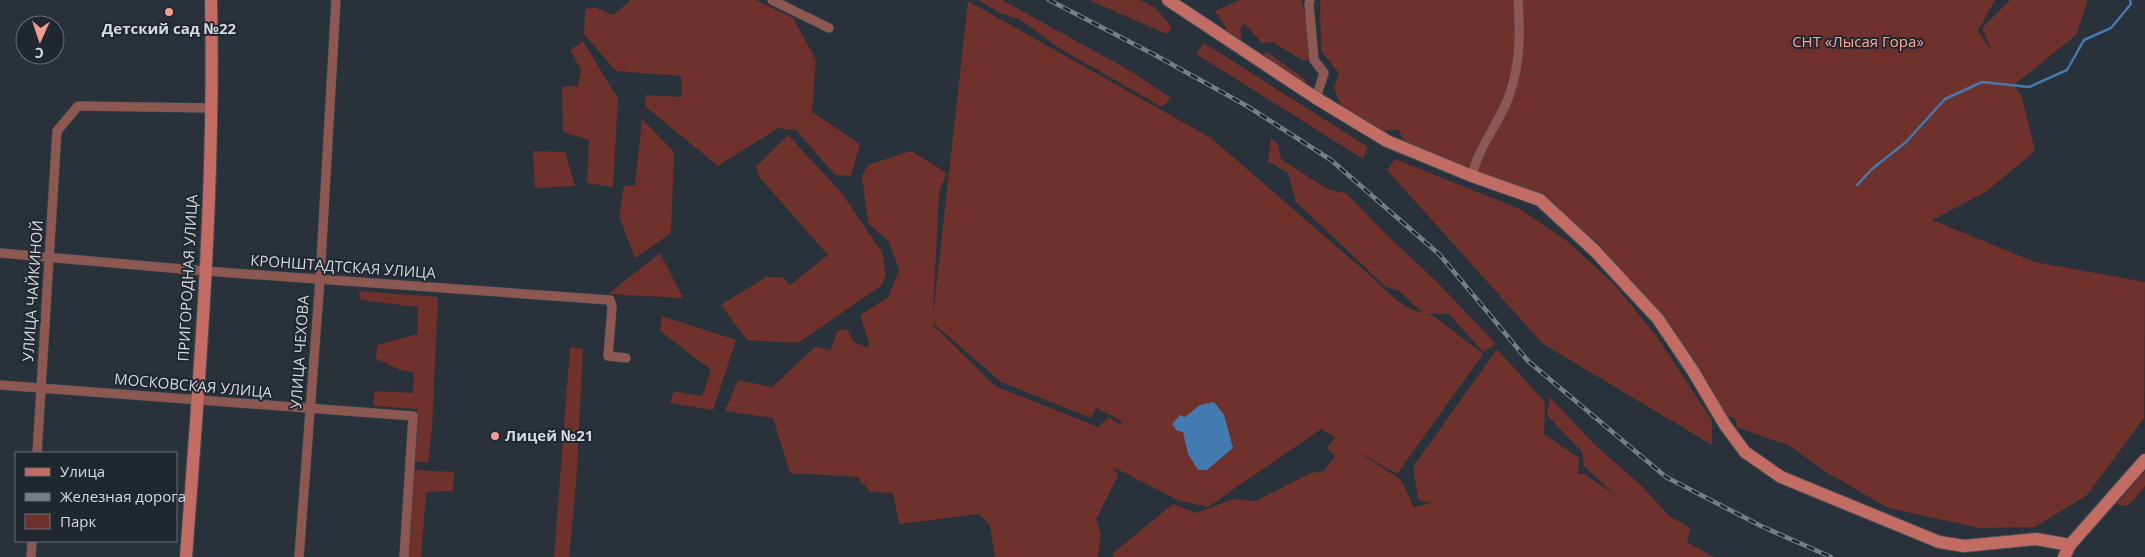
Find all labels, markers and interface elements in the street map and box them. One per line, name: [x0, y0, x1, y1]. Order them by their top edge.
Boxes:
marker: Детский сад №22: [163, 6, 175, 18]
north arrow: [15, 15, 65, 65]
place label: Детский сад №22: [102, 18, 237, 38]
park label: СНТ «Лысая Гора»: [1792, 31, 1924, 51]
text: С: [34, 44, 44, 63]
street label: ПРИГОРОДНАЯ УЛИЦА: [173, 193, 201, 362]
street label: УЛИЦА ЧАЙКИНОЙ: [17, 220, 47, 362]
street label: КРОНШТАДТСКАЯ УЛИЦА: [250, 250, 437, 282]
street label: УЛИЦА ЧЕХОВА: [285, 294, 313, 409]
street label: МОСКОВСКАЯ УЛИЦА: [113, 368, 273, 402]
place label: Лицей №21: [505, 425, 593, 445]
marker: Лицей №21: [489, 430, 501, 442]
legend: [15, 452, 178, 542]
text: Улица: [60, 461, 105, 481]
text: Железная дорога: [60, 486, 186, 506]
text: Парк: [60, 511, 96, 531]

